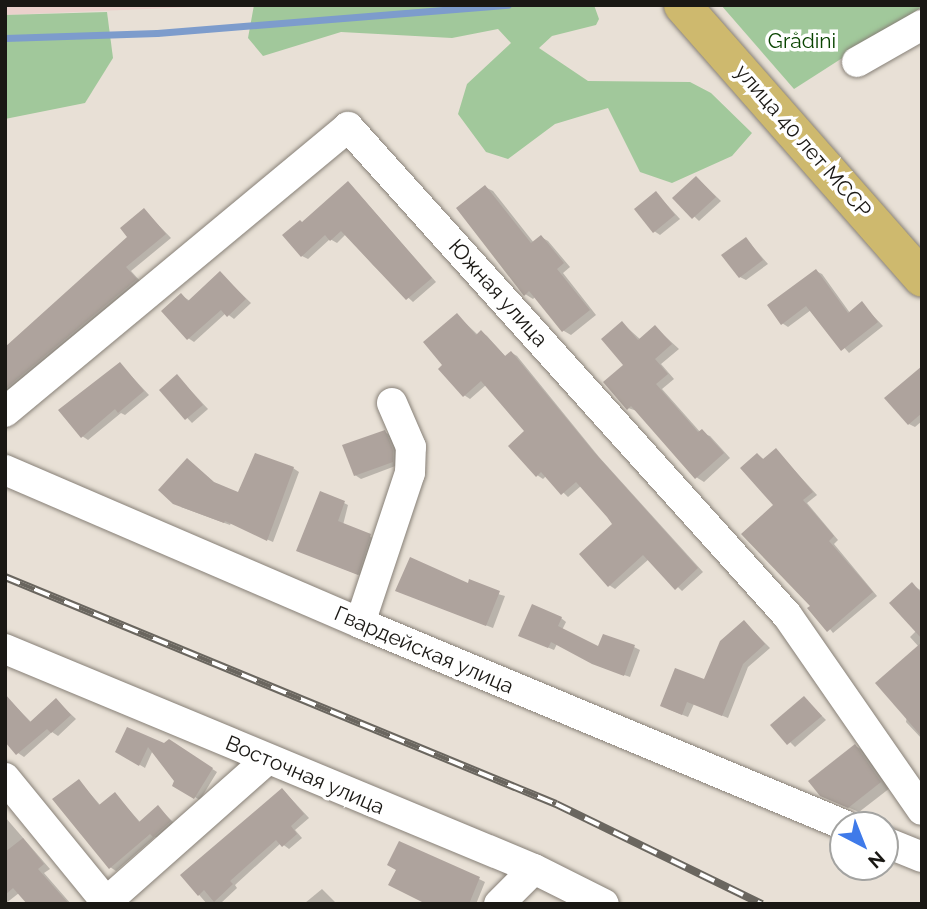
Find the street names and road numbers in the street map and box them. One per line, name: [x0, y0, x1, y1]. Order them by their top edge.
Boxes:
street label: улица 40 лет МССР: [730, 59, 876, 223]
street label: Южная улица: [443, 234, 553, 352]
street label: Гвардейская улица: [330, 601, 518, 699]
street label: Восточная улица: [222, 730, 388, 820]

